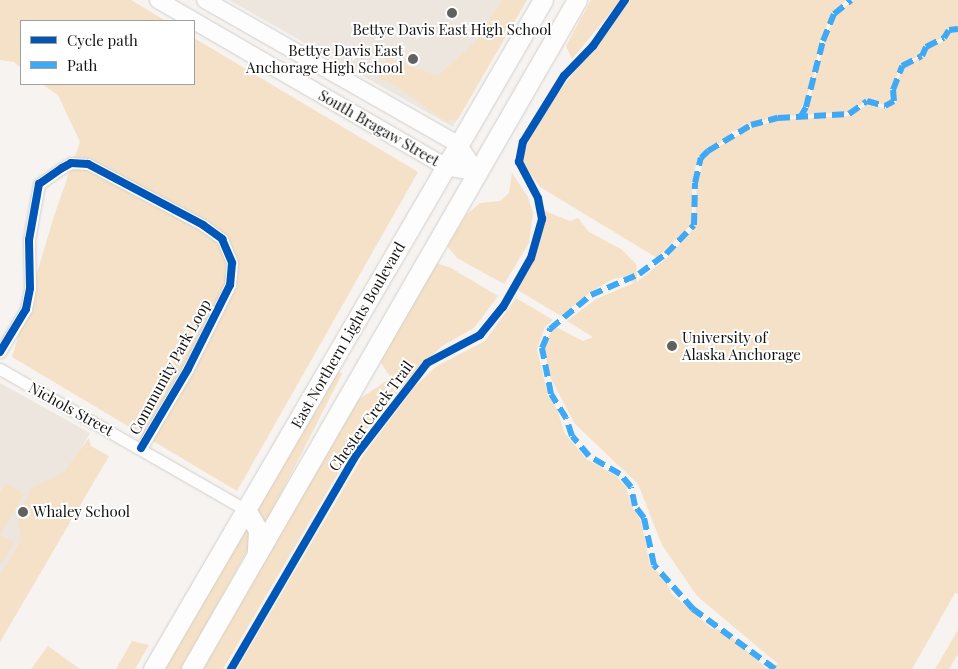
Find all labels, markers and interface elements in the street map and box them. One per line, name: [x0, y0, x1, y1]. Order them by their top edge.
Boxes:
marker: Bettye Davis East High School: [446, 7, 458, 19]
legend: [20, 20, 195, 85]
place label: Bettye Davis East High School: [352, 21, 552, 39]
text: Cycle path: [67, 30, 138, 50]
place label: Bettye Davis East Anchorage High School: [246, 41, 403, 76]
marker: Bettye Davis East Anchorage High School: [407, 53, 419, 65]
text: Path: [67, 55, 97, 75]
street label: South Bragaw Street: [315, 86, 443, 170]
street label: East Northern Lights Boulevard: [287, 239, 409, 431]
street label: Community Park Loop: [125, 296, 215, 438]
place label: University of Alaska Anchorage: [682, 328, 801, 363]
marker: University of Alaska Anchorage: [666, 340, 678, 352]
street label: Chester Creek Trail: [325, 357, 417, 475]
street label: Nichols Street: [26, 378, 116, 440]
place label: Whaley School: [33, 503, 130, 521]
marker: Whaley School: [17, 506, 29, 518]

